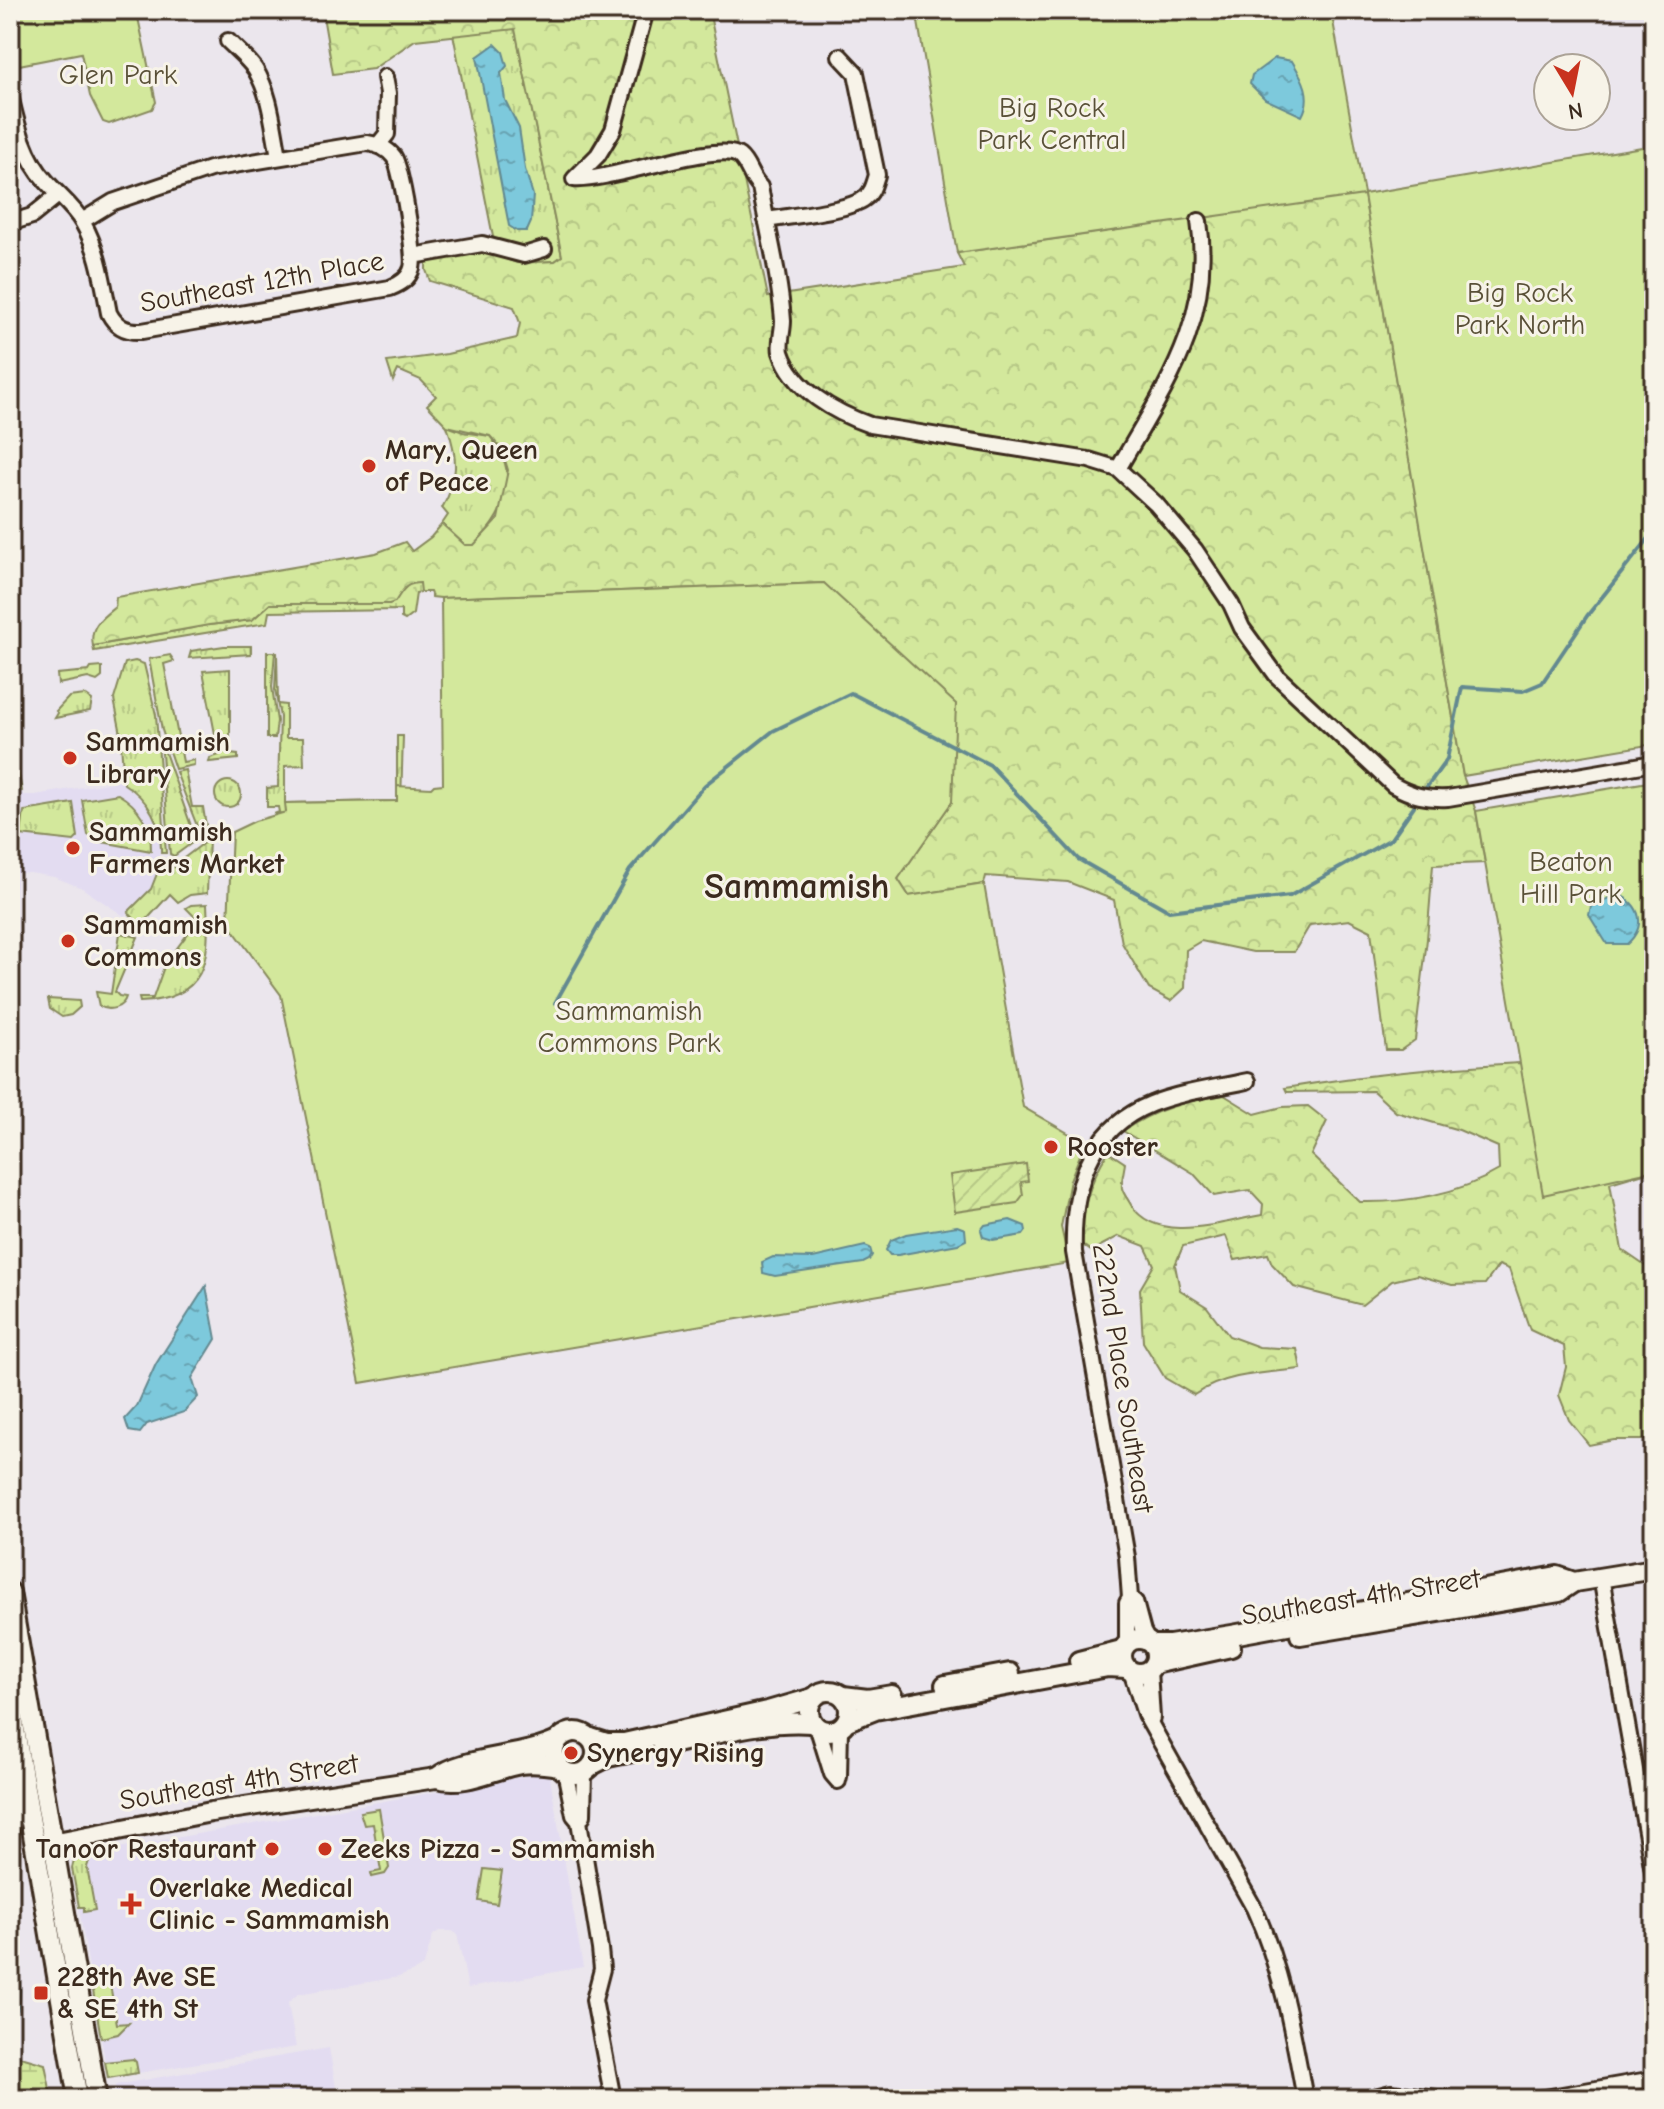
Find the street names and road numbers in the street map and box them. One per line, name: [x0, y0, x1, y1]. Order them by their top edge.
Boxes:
street label: Southeast 12th Place: [138, 245, 386, 319]
street label: 222nd Place Southeast: [1086, 1241, 1160, 1516]
street label: Southeast 4th Street: [1239, 1562, 1484, 1632]
street label: Southeast 4th Street: [117, 1747, 362, 1817]

